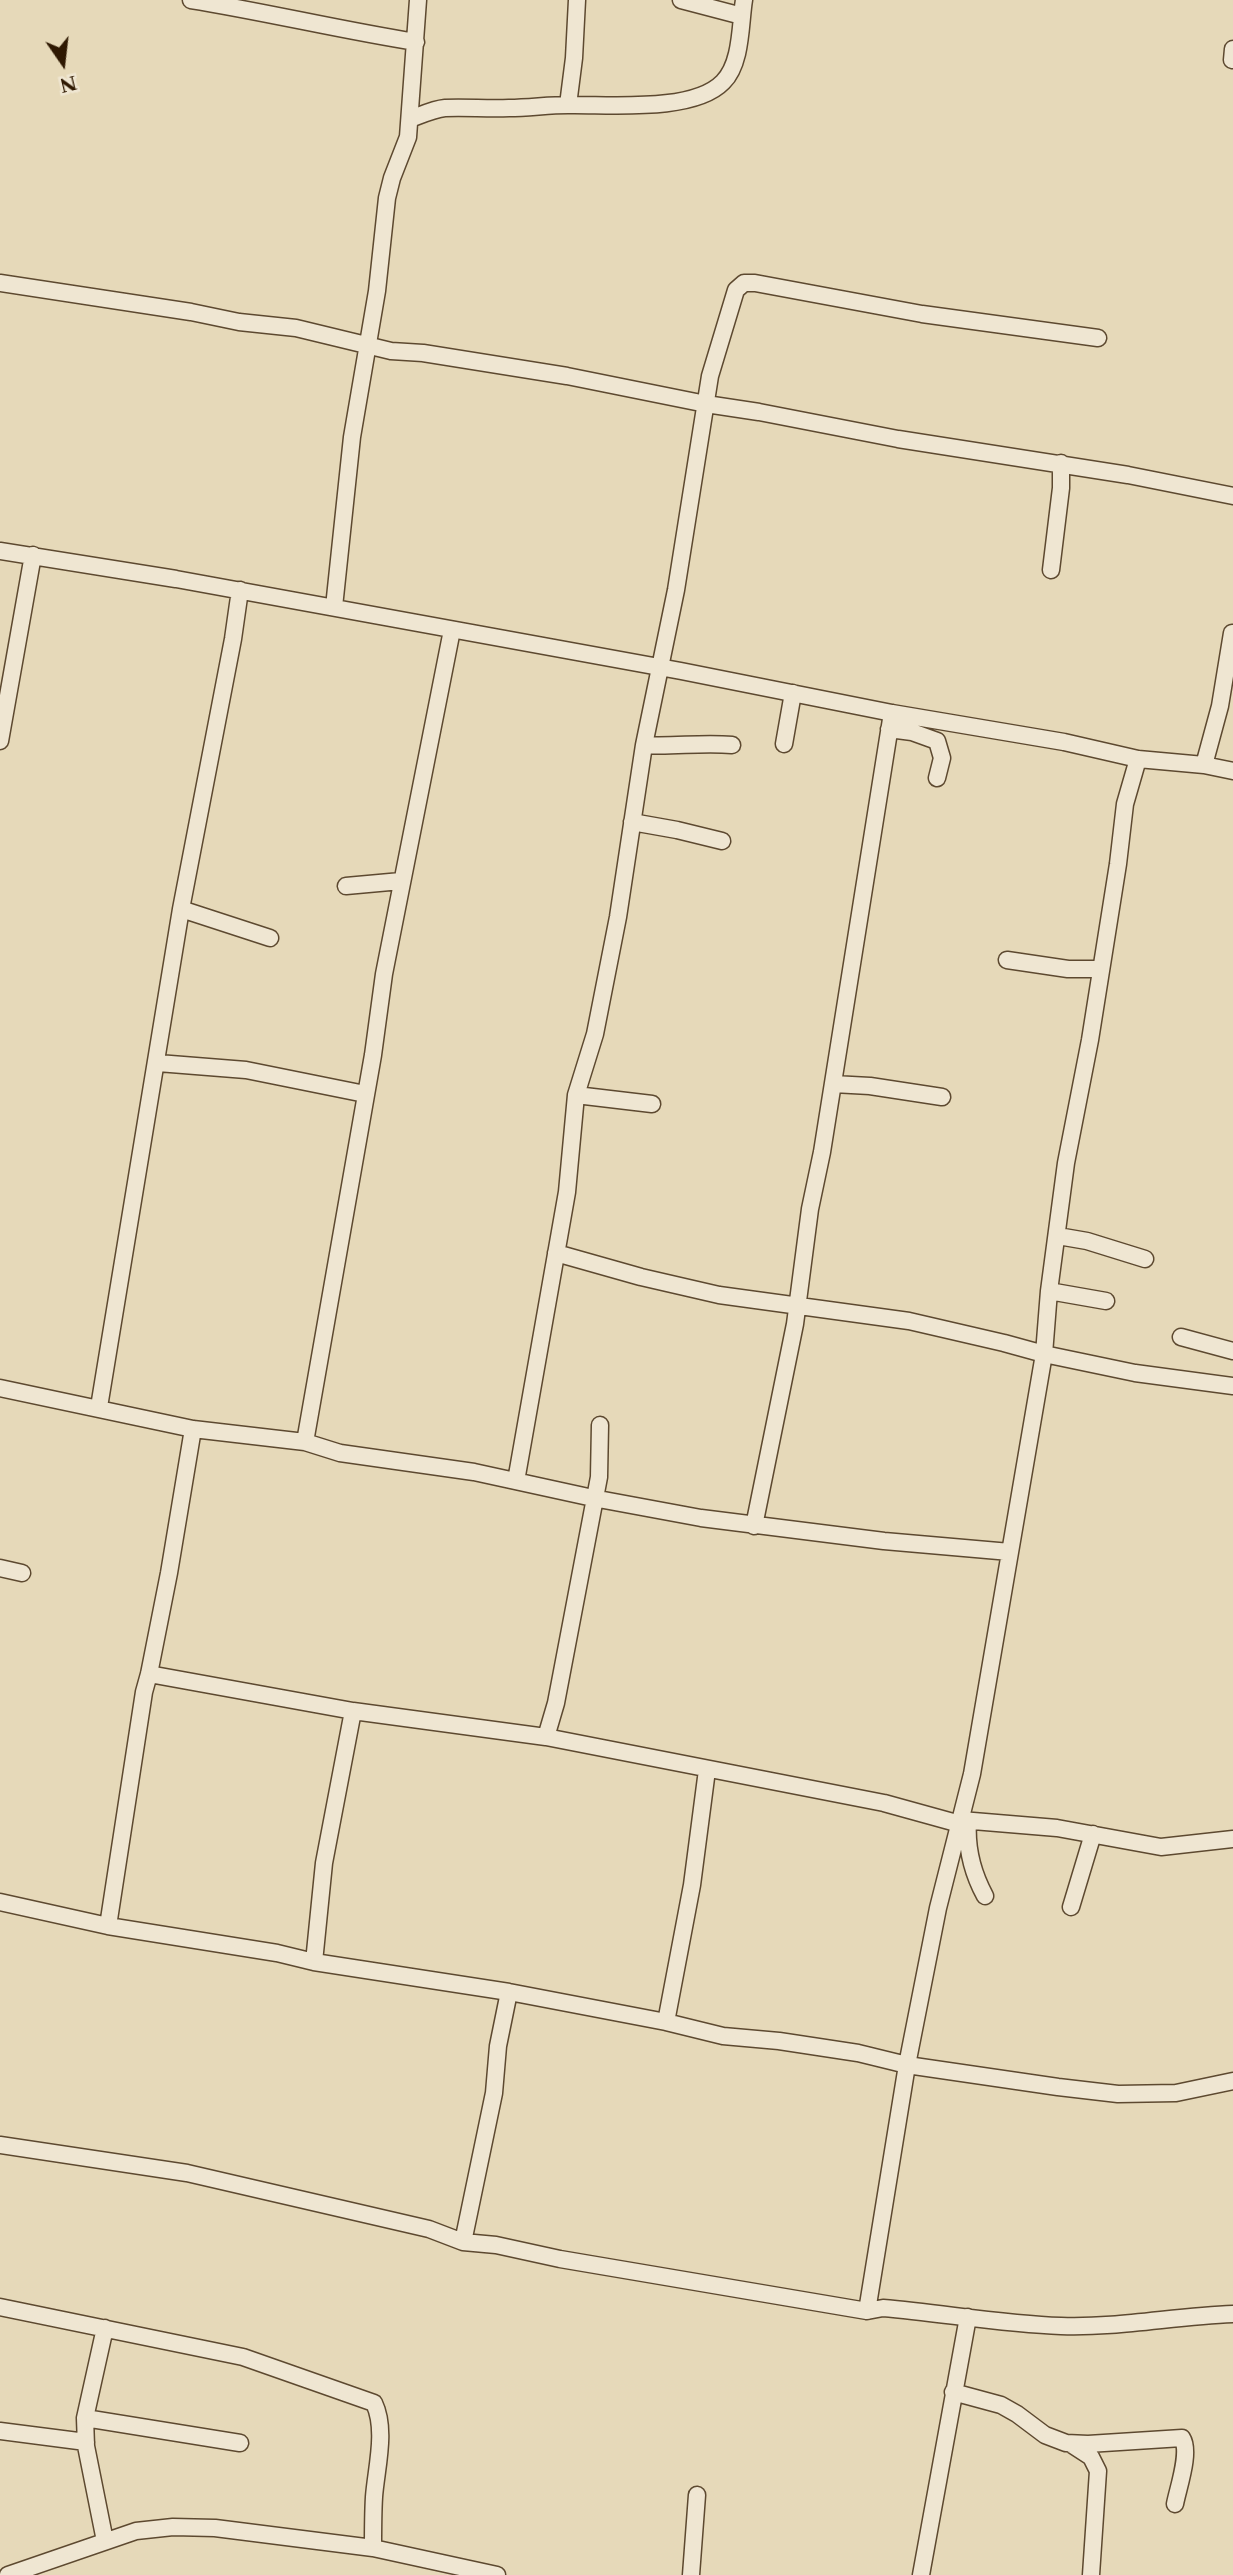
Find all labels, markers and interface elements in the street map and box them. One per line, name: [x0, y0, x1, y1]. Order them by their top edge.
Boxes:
north arrow: [28, 28, 98, 98]
text: N: [57, 71, 79, 97]

